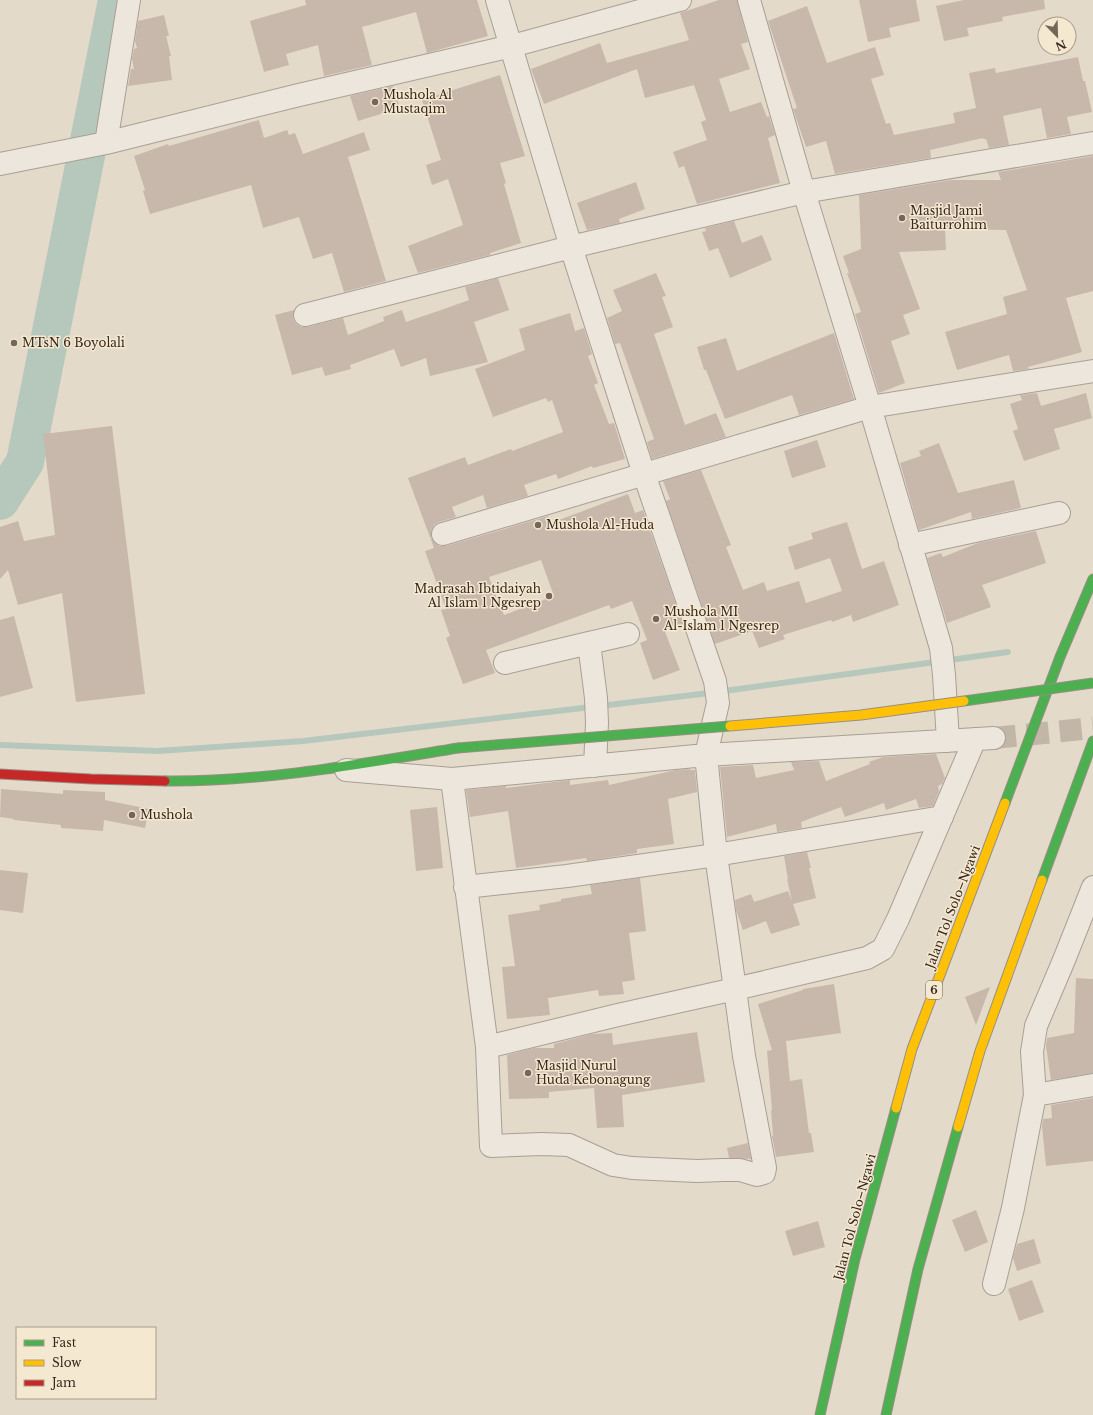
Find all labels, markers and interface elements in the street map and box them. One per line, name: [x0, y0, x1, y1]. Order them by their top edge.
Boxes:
north arrow: [1037, 16, 1077, 56]
text: N: [1053, 37, 1068, 54]
place label: Mushola Al Mustaqim: [383, 87, 452, 116]
marker: Mushola Al Mustaqim: [370, 97, 380, 107]
place label: Masjid Jami Baiturrohim: [910, 203, 987, 232]
marker: Masjid Jami Baiturrohim: [897, 213, 907, 223]
place label: MTsN 6 Boyolali: [22, 335, 125, 350]
marker: MTsN 6 Boyolali: [9, 338, 19, 348]
place label: Mushola Al-Huda: [546, 517, 654, 532]
marker: Mushola Al-Huda: [533, 520, 543, 530]
place label: Madrasah Ibtidaiyah Al Islam 1 Ngesrep: [414, 581, 541, 610]
marker: Madrasah Ibtidaiyah Al Islam 1 Ngesrep: [544, 591, 554, 601]
place label: Mushola MI Al-Islam 1 Ngesrep: [663, 604, 779, 633]
marker: Mushola MI Al-Islam 1 Ngesrep: [651, 614, 661, 624]
place label: Mushola: [140, 807, 193, 822]
marker: Mushola: [127, 810, 137, 820]
street label: Jalan Tol Solo–Ngawi: [921, 843, 983, 972]
road number: 6: [926, 981, 942, 999]
place label: Masjid Nurul Huda Kebonagung: [536, 1058, 651, 1087]
marker: Masjid Nurul Huda Kebonagung: [523, 1068, 533, 1078]
street label: Jalan Tol Solo–Ngawi: [830, 1152, 879, 1284]
legend: [16, 1327, 156, 1399]
text: Fast: [52, 1335, 77, 1350]
text: Slow: [52, 1355, 82, 1370]
text: Jam: [50, 1375, 76, 1390]

